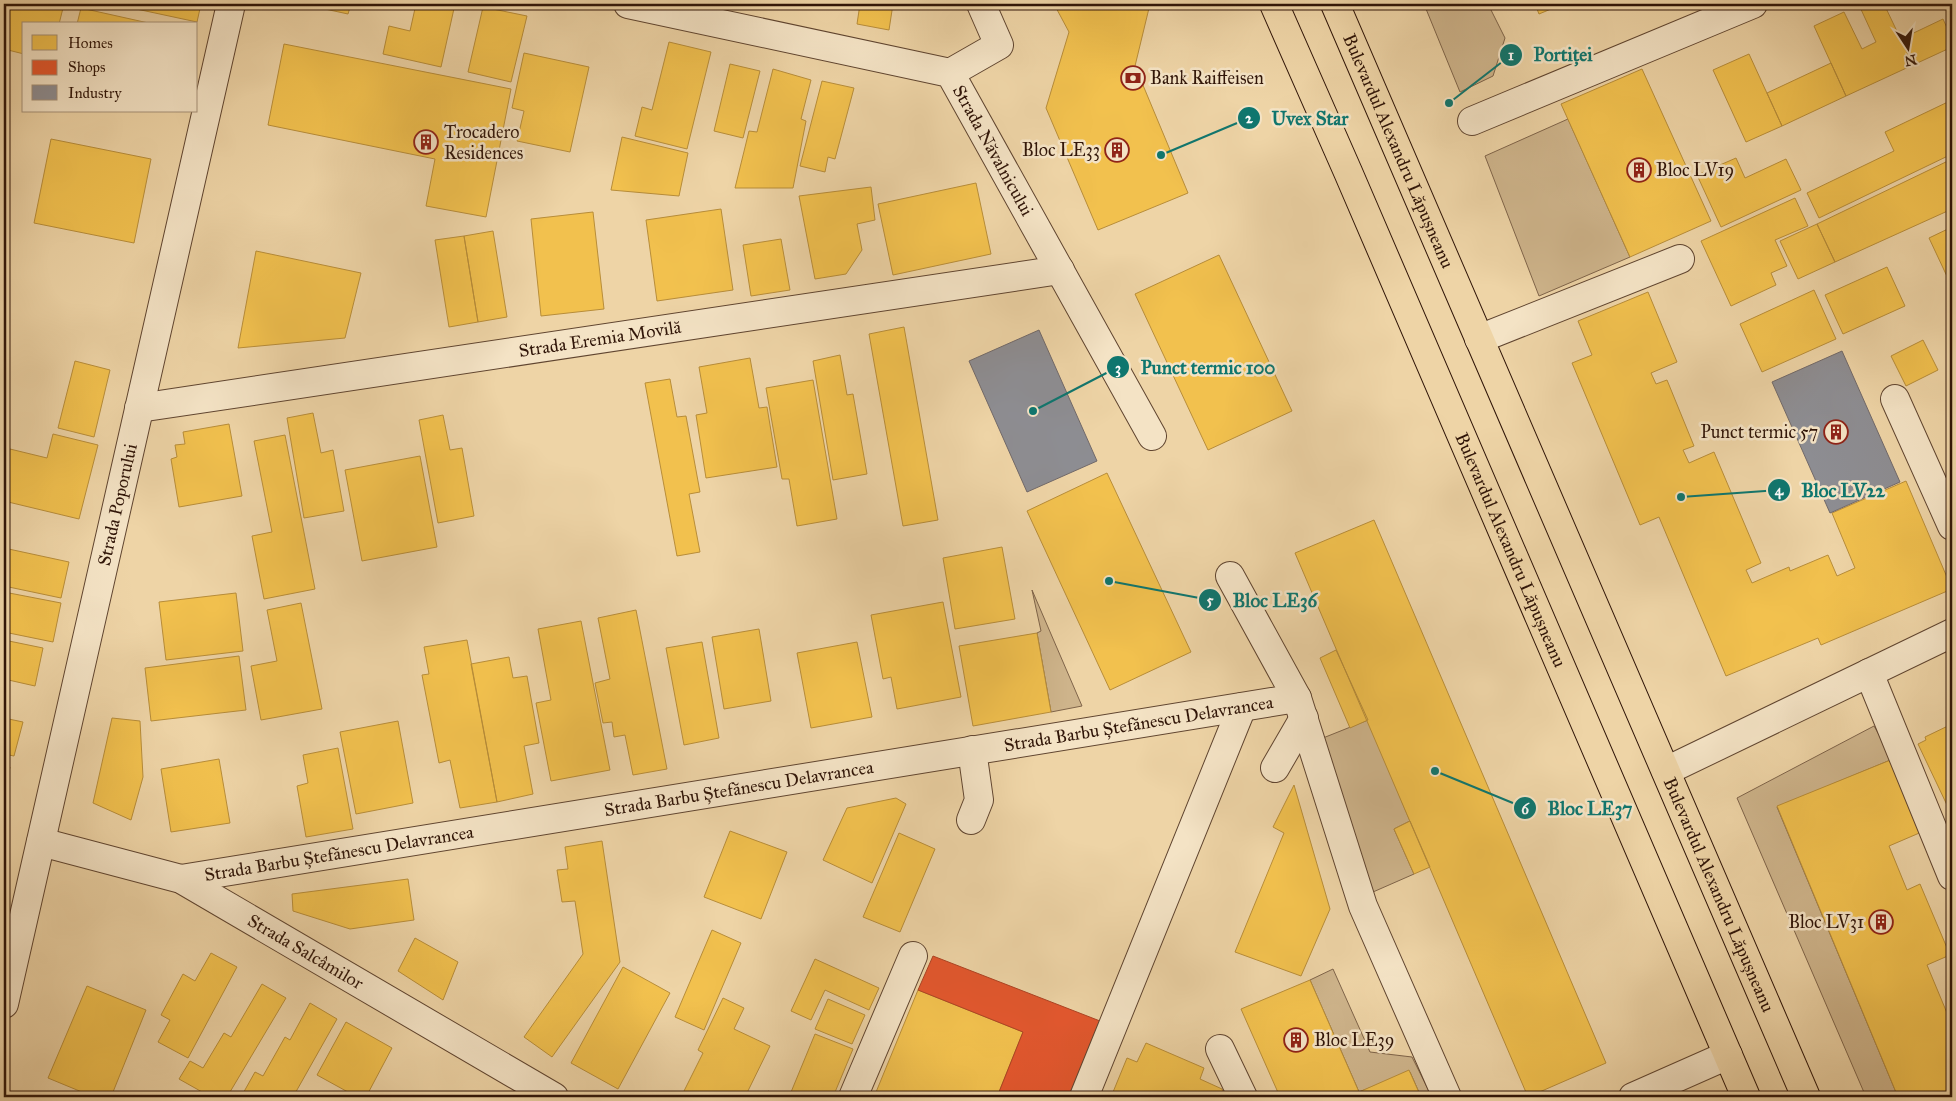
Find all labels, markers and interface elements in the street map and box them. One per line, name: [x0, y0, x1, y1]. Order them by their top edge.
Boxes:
legend: [22, 22, 198, 112]
north arrow: [1884, 22, 1934, 72]
street label: Bulevardul Alexandru Lăpușneanu: [1338, 30, 1459, 272]
text: Homes: [68, 34, 113, 52]
callout: Portiței: [1499, 38, 1603, 72]
text: Portiței: [1533, 43, 1593, 67]
text: 1: [1508, 46, 1514, 64]
text: N: [1903, 51, 1918, 70]
text: Shops: [68, 58, 106, 76]
bank icon: Bank Raiffeisen: [1120, 65, 1146, 91]
place label: Bank Raiffeisen: [1150, 67, 1264, 89]
street label: Strada Năvalnicului: [948, 81, 1038, 220]
text: Industry: [68, 84, 122, 102]
callout: Uvex Star: [1237, 101, 1359, 135]
text: Uvex Star: [1272, 107, 1349, 130]
text: 2: [1245, 109, 1253, 127]
place label: Trocadero Residences: [444, 121, 523, 164]
building icon: Trocadero Residences: [413, 129, 439, 155]
building icon: Bloc LE33: [1104, 137, 1130, 163]
place label: Bloc LE33: [1022, 139, 1100, 161]
building icon: Bloc LV19: [1626, 157, 1652, 183]
place label: Bloc LV19: [1656, 159, 1734, 181]
street label: Strada Eremia Movilă: [517, 316, 683, 362]
callout: Punct termic 100: [1105, 350, 1285, 384]
text: Punct termic 100: [1141, 356, 1275, 379]
text: 3: [1115, 359, 1121, 378]
building icon: Punct termic 57: [1823, 419, 1849, 445]
place label: Punct termic 57: [1700, 421, 1818, 443]
street label: Bulevardul Alexandru Lăpușneanu: [1450, 429, 1571, 671]
street label: Strada Poporului: [93, 441, 142, 568]
callout: Bloc LV22: [1767, 473, 1895, 507]
text: Bloc LV22: [1801, 479, 1885, 502]
text: 4: [1775, 481, 1784, 500]
callout: Bloc LE36: [1198, 583, 1327, 617]
text: Bloc LE36: [1233, 589, 1318, 613]
text: 5: [1207, 591, 1214, 609]
street label: Strada Barbu Ștefănescu Delavrancea: [1002, 691, 1275, 756]
street label: Strada Barbu Ștefănescu Delavrancea: [602, 756, 875, 821]
street label: Bulevardul Alexandru Lăpușneanu: [1659, 774, 1779, 1016]
callout: Bloc LE37: [1513, 791, 1642, 825]
text: Bloc LE37: [1548, 797, 1632, 821]
text: 6: [1521, 800, 1530, 818]
street label: Strada Barbu Ștefănescu Delavrancea: [203, 821, 476, 886]
street label: Strada Salcâmilor: [244, 909, 368, 994]
building icon: Bloc LV31: [1868, 909, 1894, 935]
place label: Bloc LV31: [1788, 911, 1864, 933]
building icon: Bloc LE39: [1283, 1027, 1309, 1053]
place label: Bloc LE39: [1314, 1029, 1394, 1051]

